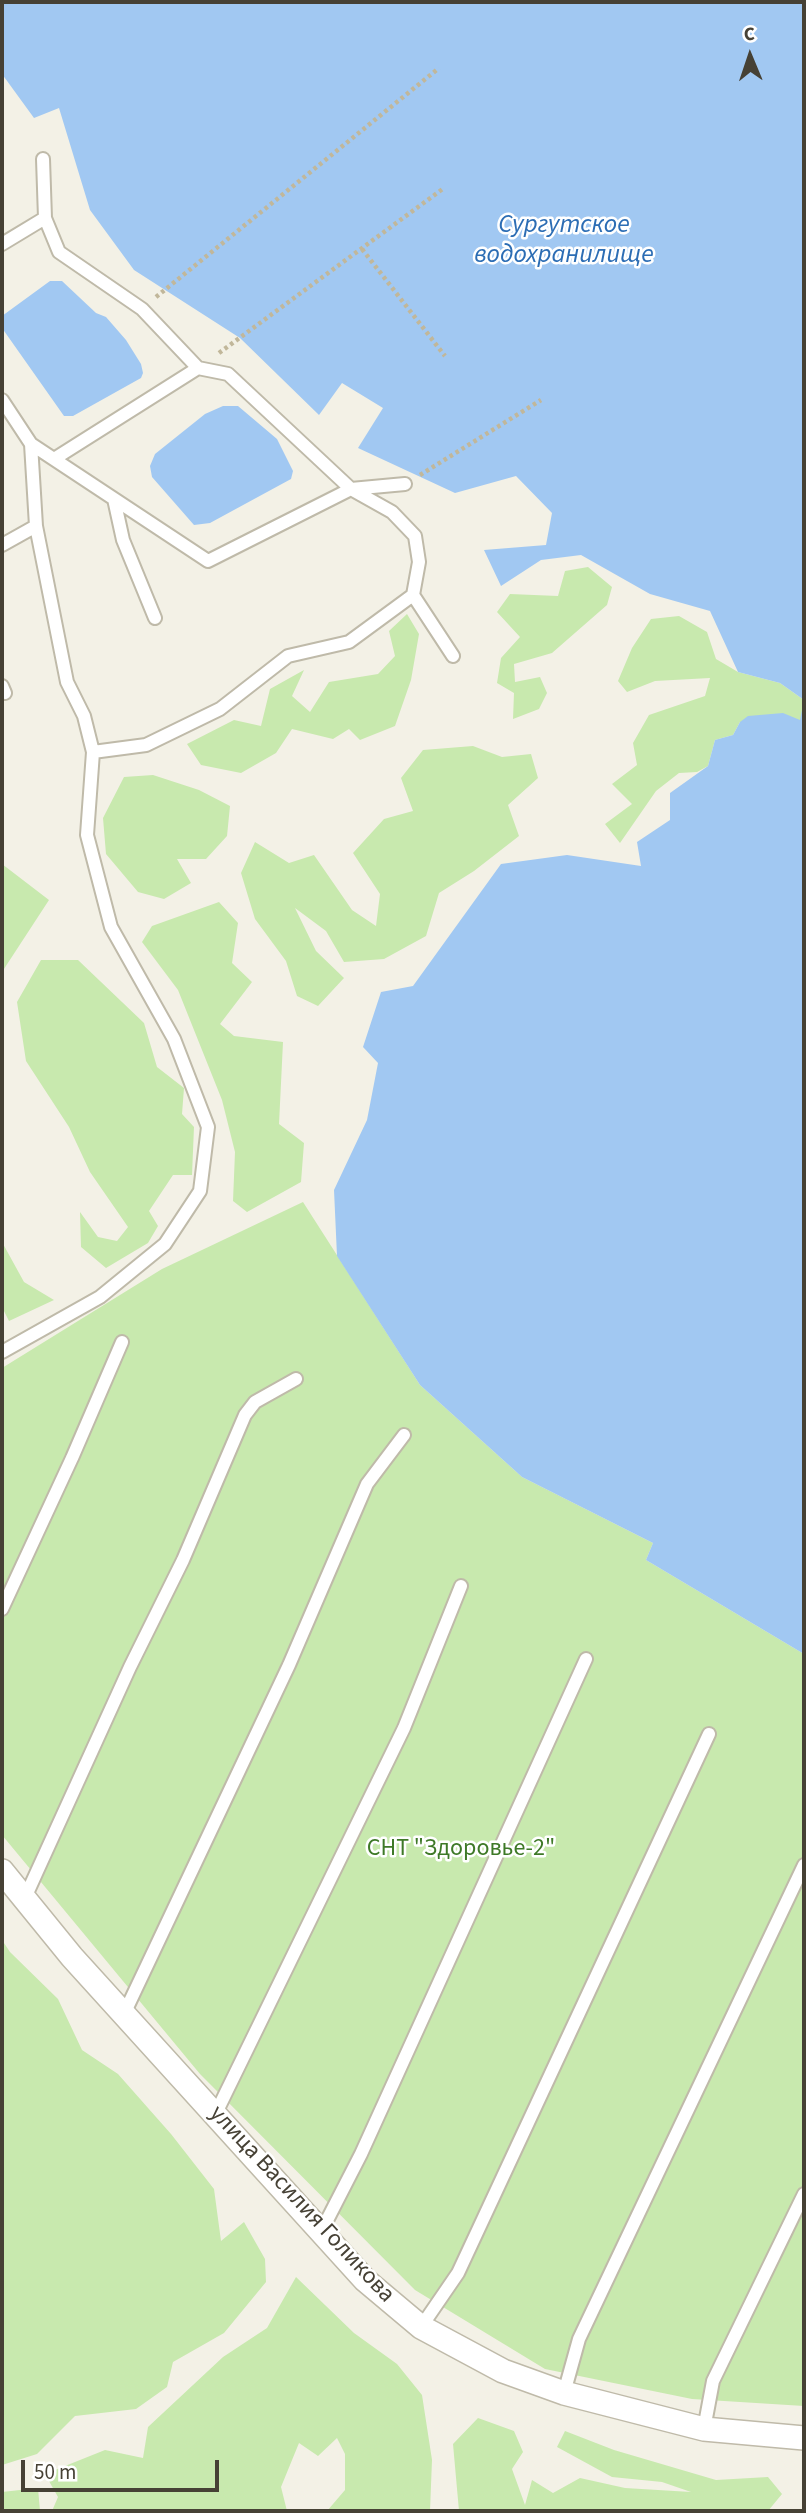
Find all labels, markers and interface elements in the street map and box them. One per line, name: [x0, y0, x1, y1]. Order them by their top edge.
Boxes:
north arrow: [715, 21, 785, 91]
text: С: [743, 21, 755, 48]
water label: Сургутское водохранилище: [474, 210, 654, 272]
park label: СНТ "Здоровье-2": [367, 1836, 555, 1864]
street label: улица Василия Голикова: [202, 2100, 400, 2310]
scale bar: [24, 2446, 222, 2490]
text: 50 m: [34, 2457, 76, 2487]

